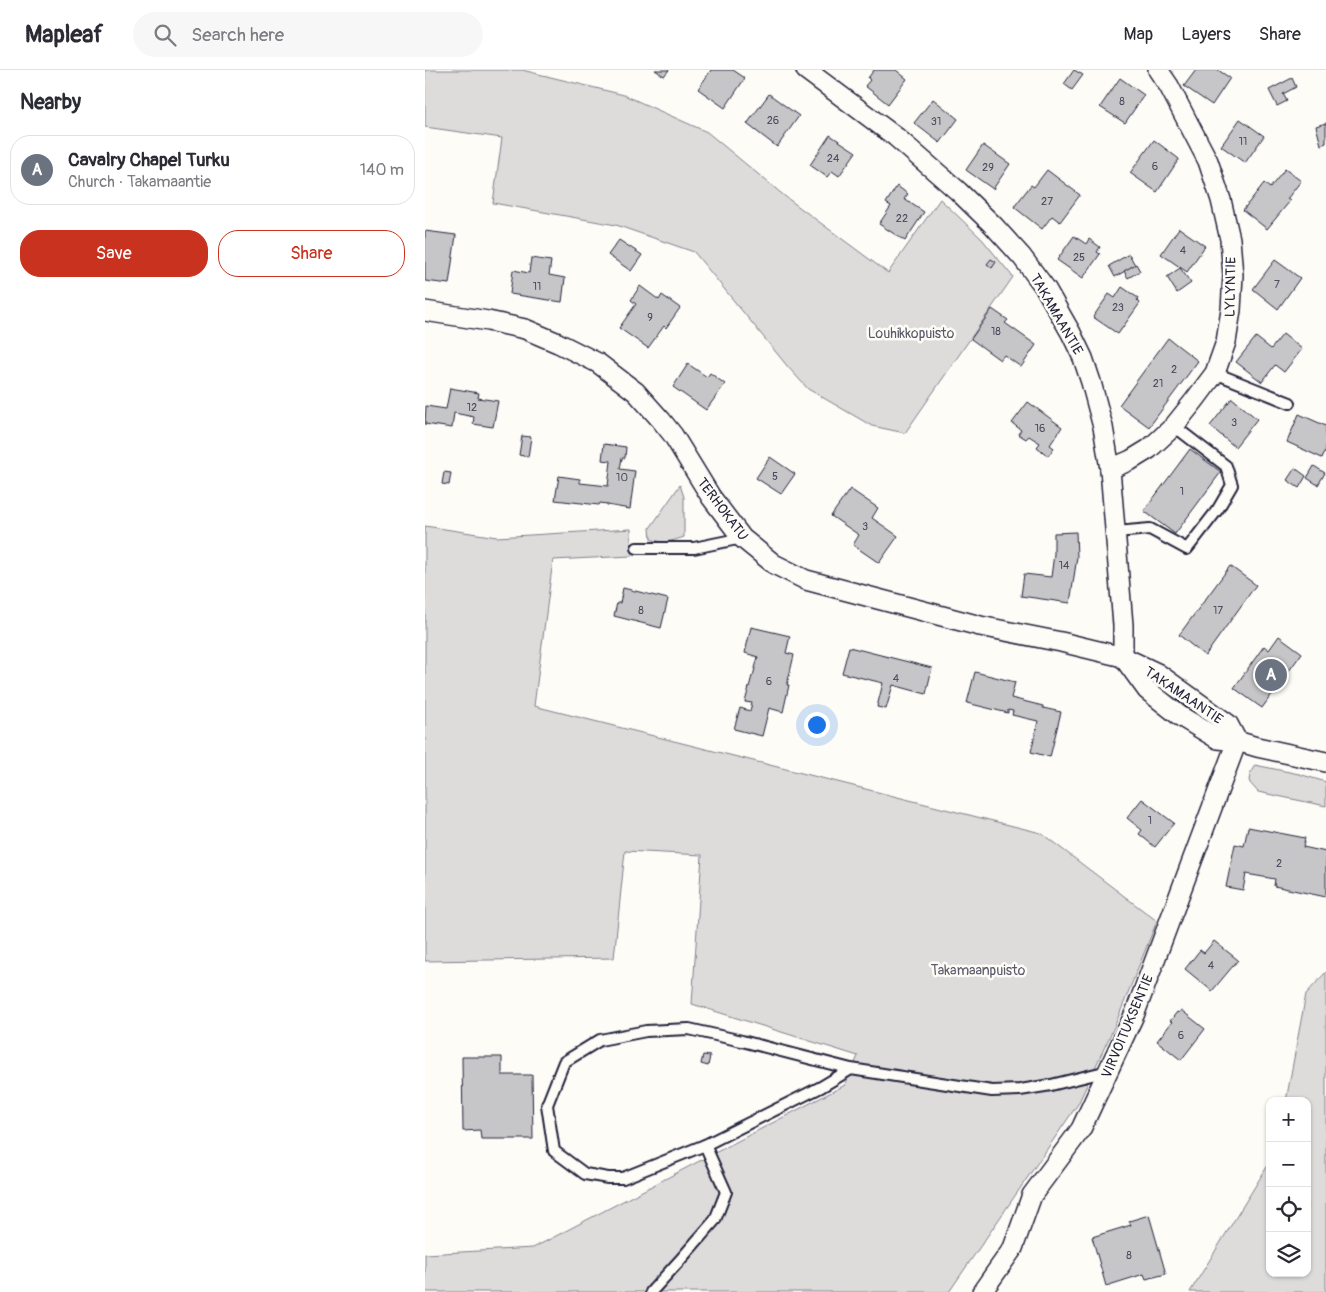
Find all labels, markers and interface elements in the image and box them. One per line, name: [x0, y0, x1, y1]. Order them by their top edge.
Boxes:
search box: [133, 12, 483, 57]
text: Mapleaf: [25, 20, 103, 49]
icon: search: [151, 21, 179, 49]
text: Search here: [191, 23, 284, 47]
text: Map: [1124, 23, 1153, 46]
text: Layers: [1181, 23, 1231, 46]
text: Share: [1259, 23, 1301, 46]
text: Nearby: [20, 89, 81, 116]
house number: 8: [1119, 95, 1125, 108]
house number: 26: [767, 114, 779, 127]
house number: 31: [931, 115, 941, 128]
house number: 11: [1239, 135, 1247, 148]
text: Cavalry Chapel Turku: [68, 148, 230, 172]
house number: 24: [827, 152, 840, 165]
text: A: [32, 160, 42, 180]
text: 140 m: [360, 160, 404, 180]
house number: 6: [1152, 160, 1158, 173]
house number: 29: [982, 161, 994, 174]
text: Church · Takamaantie: [68, 172, 211, 192]
house number: 27: [1041, 195, 1053, 208]
house number: 22: [896, 212, 908, 225]
button: Save: [20, 230, 208, 277]
button: Share: [218, 230, 405, 277]
house number: 4: [1180, 244, 1187, 257]
house number: 25: [1073, 251, 1085, 264]
street label: LYLYNTIE: [1221, 257, 1240, 317]
street label: TAKAMAANTIE: [1027, 271, 1087, 358]
house number: 7: [1274, 278, 1280, 291]
house number: 11: [533, 280, 541, 293]
house number: 23: [1112, 301, 1124, 314]
house number: 9: [647, 311, 653, 324]
park label: Louhikkopuisto: [868, 325, 955, 342]
house number: 18: [991, 325, 1001, 338]
house number: 2: [1171, 363, 1177, 376]
house number: 21: [1153, 377, 1163, 390]
house number: 12: [467, 401, 477, 414]
house number: 3: [1231, 416, 1237, 429]
house number: 16: [1035, 422, 1045, 435]
house number: 5: [772, 470, 778, 483]
house number: 10: [616, 471, 628, 484]
street label: TERHOKATU: [693, 474, 752, 544]
house number: 1: [1180, 485, 1184, 498]
house number: 3: [862, 520, 868, 533]
house number: 14: [1059, 559, 1070, 572]
house number: 8: [638, 604, 644, 617]
house number: 17: [1213, 604, 1223, 617]
pin: A: [1255, 656, 1287, 694]
street label: TAKAMAANTIE: [1141, 663, 1226, 728]
house number: 4: [893, 672, 900, 685]
house number: 6: [766, 675, 772, 688]
your location: [804, 712, 830, 738]
house number: 1: [1148, 814, 1152, 827]
house number: 2: [1276, 857, 1282, 870]
house number: 4: [1208, 959, 1215, 972]
park label: Takamaanpuisto: [931, 962, 1026, 979]
street label: VIRVOITUKSENTIE: [1098, 972, 1157, 1081]
house number: 6: [1178, 1029, 1184, 1042]
map controls: [1266, 1097, 1311, 1277]
button: +: [1266, 1097, 1311, 1142]
button: −: [1266, 1142, 1311, 1187]
button: locate: [1266, 1187, 1311, 1232]
button: layers: [1266, 1232, 1311, 1277]
house number: 8: [1126, 1249, 1132, 1262]

